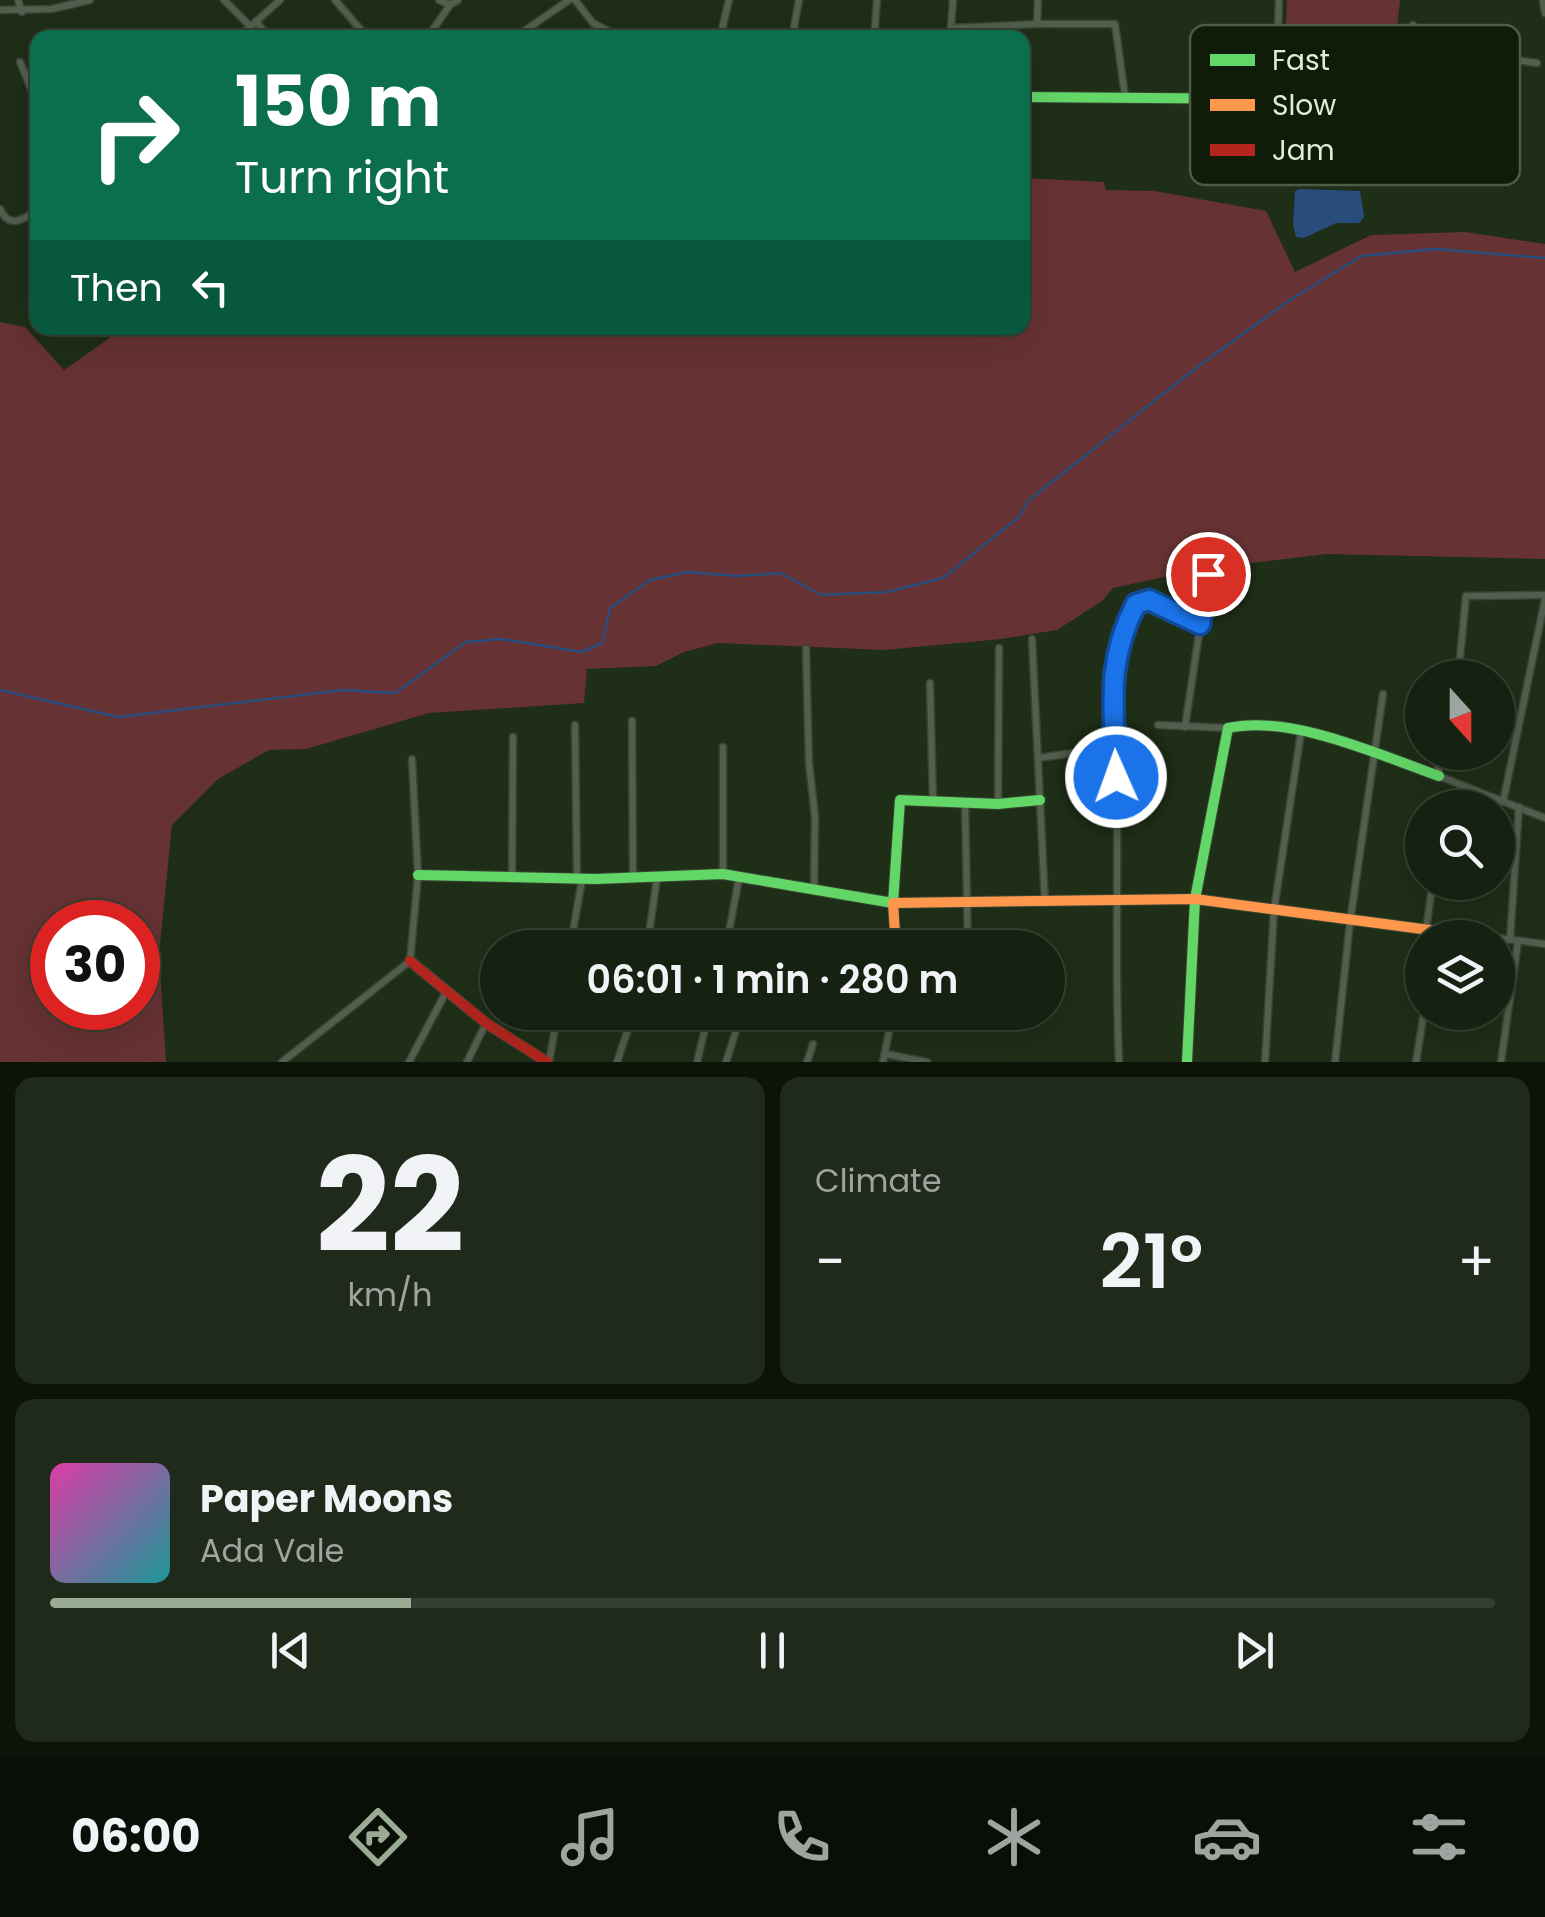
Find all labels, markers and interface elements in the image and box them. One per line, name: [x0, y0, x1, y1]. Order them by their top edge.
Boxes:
legend: [1190, 25, 1520, 185]
text: Fast: [1272, 41, 1330, 80]
text: 150 m: [235, 52, 441, 151]
icon: right: [70, 70, 200, 200]
text: Slow: [1272, 86, 1336, 125]
text: Jam: [1272, 131, 1335, 170]
text: Turn right: [235, 146, 449, 209]
icon: left: [183, 260, 238, 315]
text: Then: [70, 261, 163, 314]
pin: [1166, 532, 1251, 617]
icon: arrive: [1181, 547, 1236, 602]
north arrow: [1405, 660, 1515, 770]
map controls: [1405, 660, 1515, 1030]
position arrow: [1064, 725, 1168, 829]
button: search: [1405, 790, 1515, 900]
speed limit sign: 30: [30, 900, 160, 1030]
button: layers: [1405, 920, 1515, 1030]
text: 06:01 · 1 min · 280 m: [587, 953, 958, 1006]
text: 22: [316, 1114, 464, 1297]
text: Climate: [815, 1158, 942, 1203]
text: 21°: [1100, 1209, 1203, 1314]
text: −: [815, 1223, 845, 1300]
text: +: [1457, 1223, 1495, 1300]
text: km/h: [347, 1272, 433, 1317]
text: Paper Moons: [200, 1472, 453, 1525]
text: Ada Vale: [200, 1528, 344, 1573]
icon: previous: [263, 1623, 318, 1678]
icon: pause: [745, 1623, 800, 1678]
icon: next: [1227, 1623, 1282, 1678]
icon: directions: [343, 1802, 413, 1872]
icon: music: [555, 1802, 625, 1872]
icon: phone: [767, 1802, 837, 1872]
icon: climate: [979, 1802, 1049, 1872]
icon: car: [1192, 1802, 1262, 1872]
icon: filters: [1404, 1802, 1474, 1872]
text: 06:00: [71, 1805, 201, 1868]

